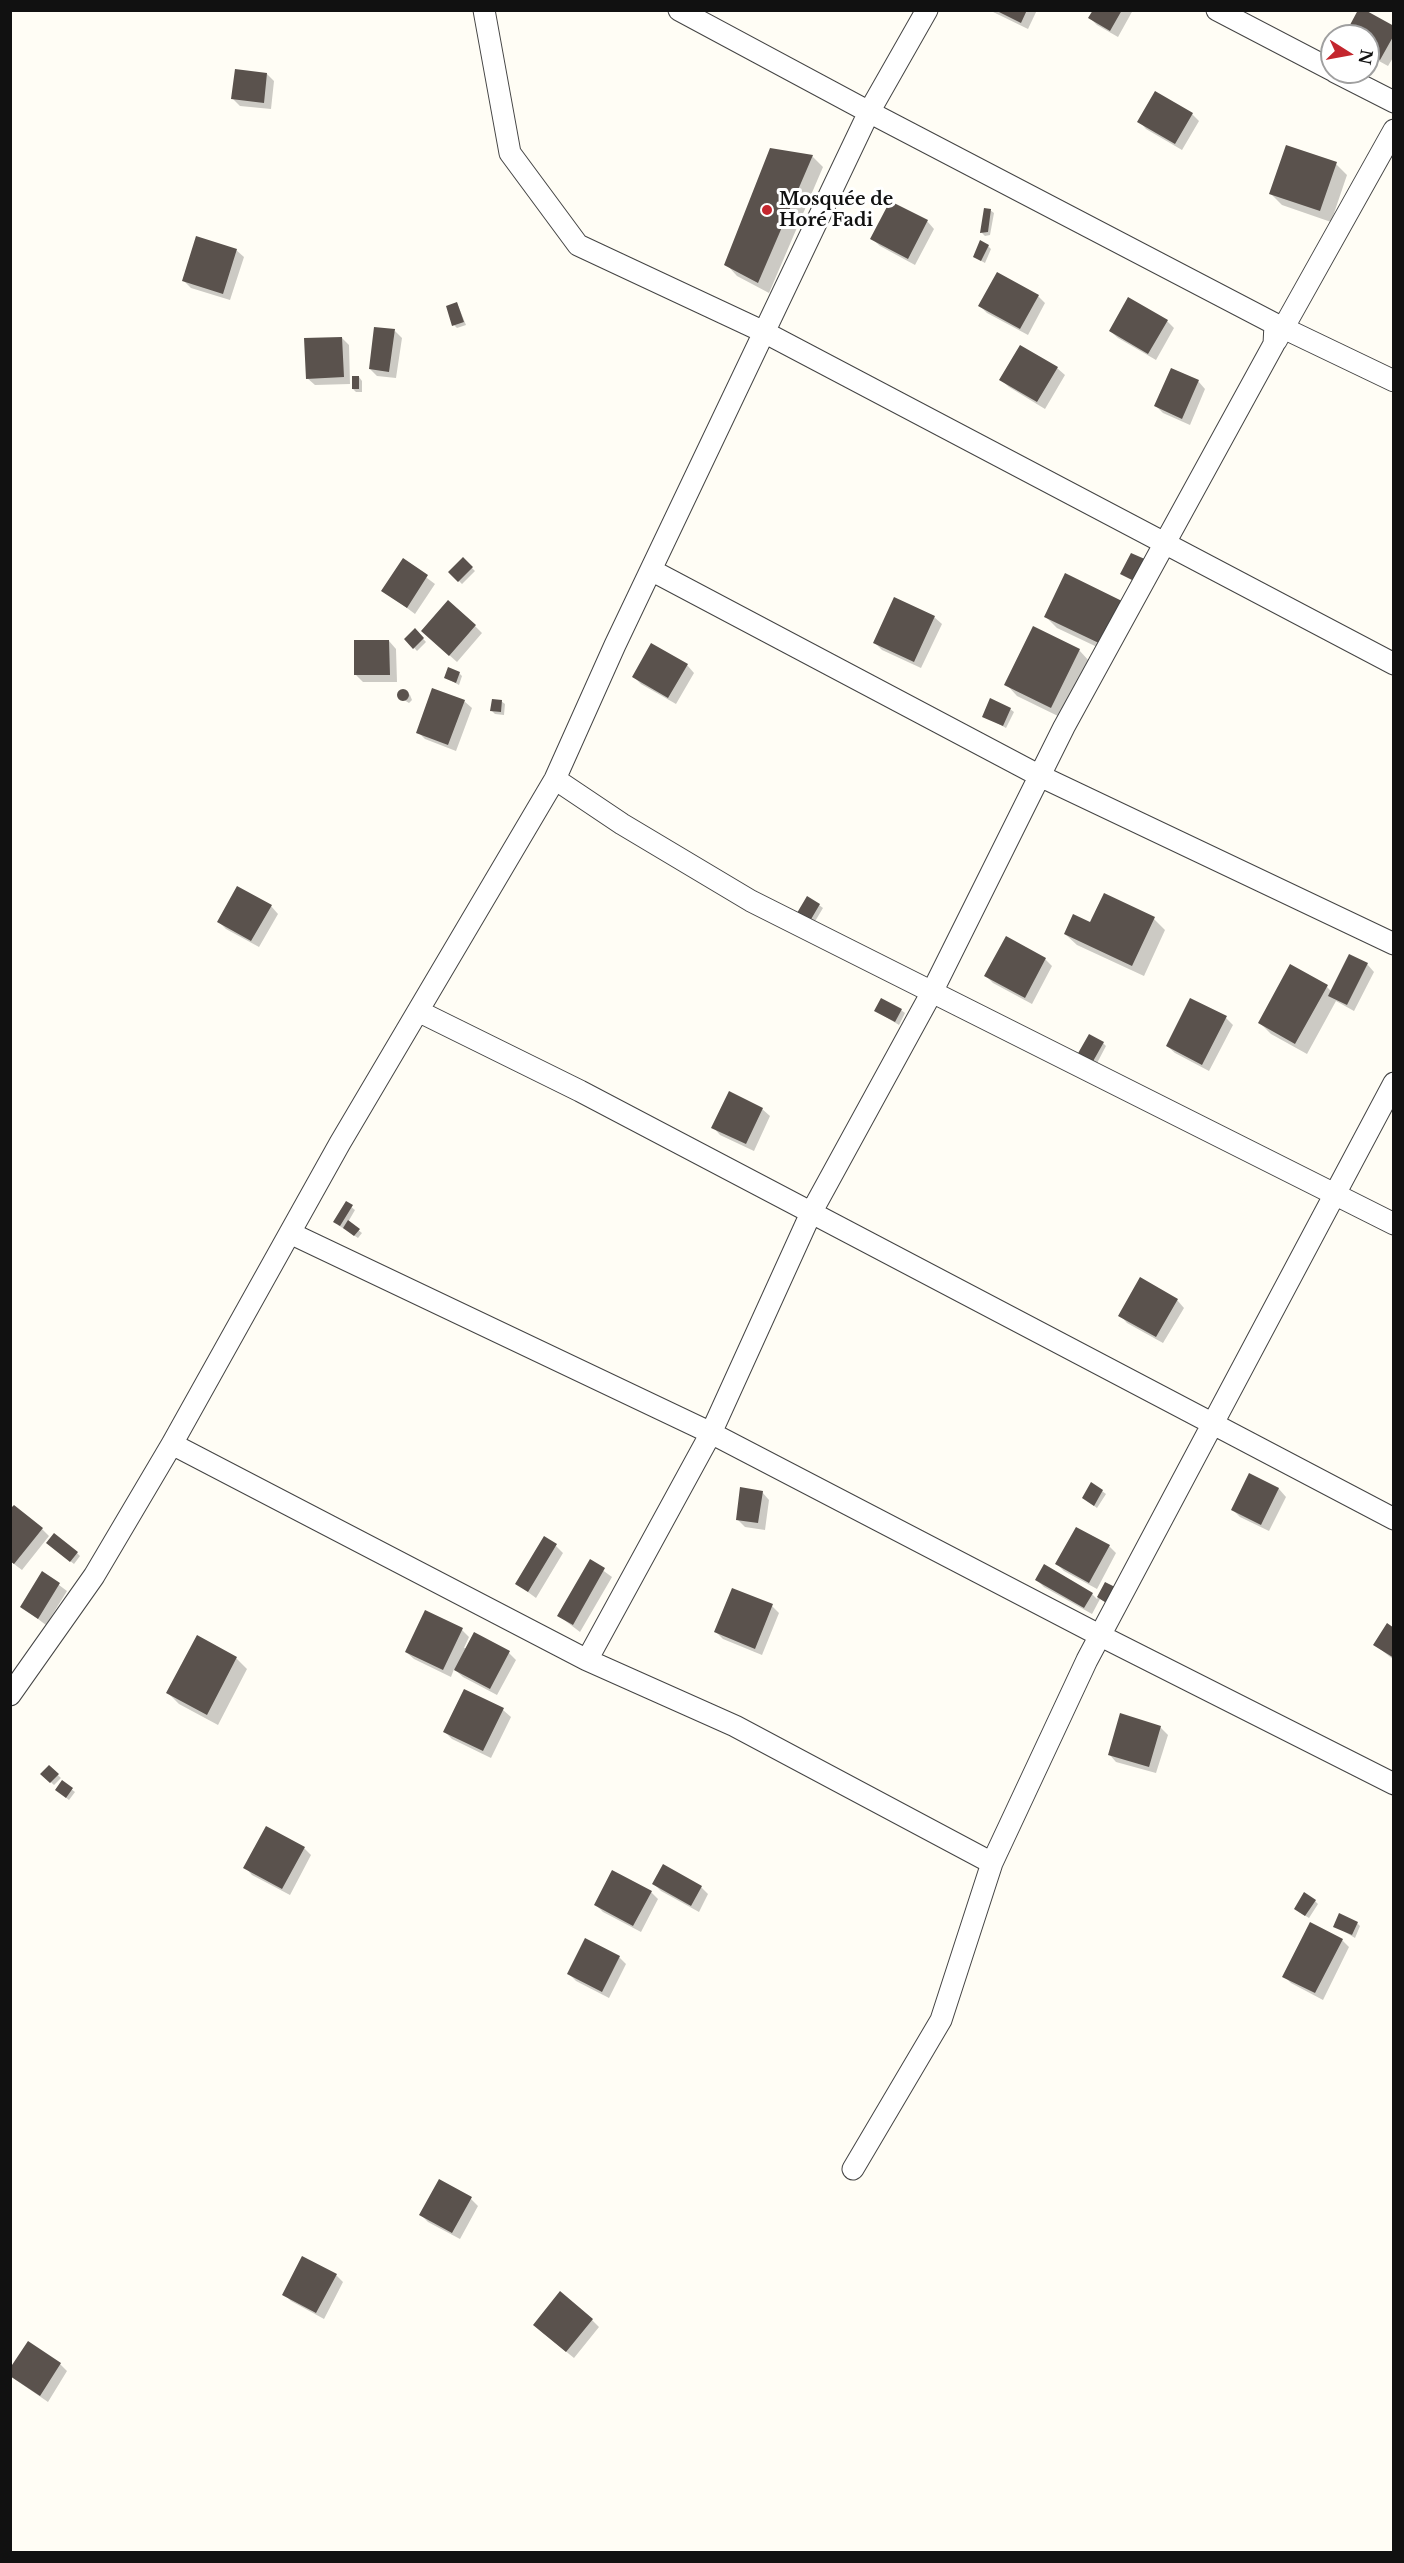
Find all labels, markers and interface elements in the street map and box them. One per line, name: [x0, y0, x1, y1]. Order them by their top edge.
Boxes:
north arrow: [1320, 24, 1380, 84]
text: N: [1354, 48, 1377, 66]
place label: Mosquée de Horé Fadi: [779, 189, 893, 232]
marker: Mosquée de Horé Fadi: [760, 203, 774, 217]

